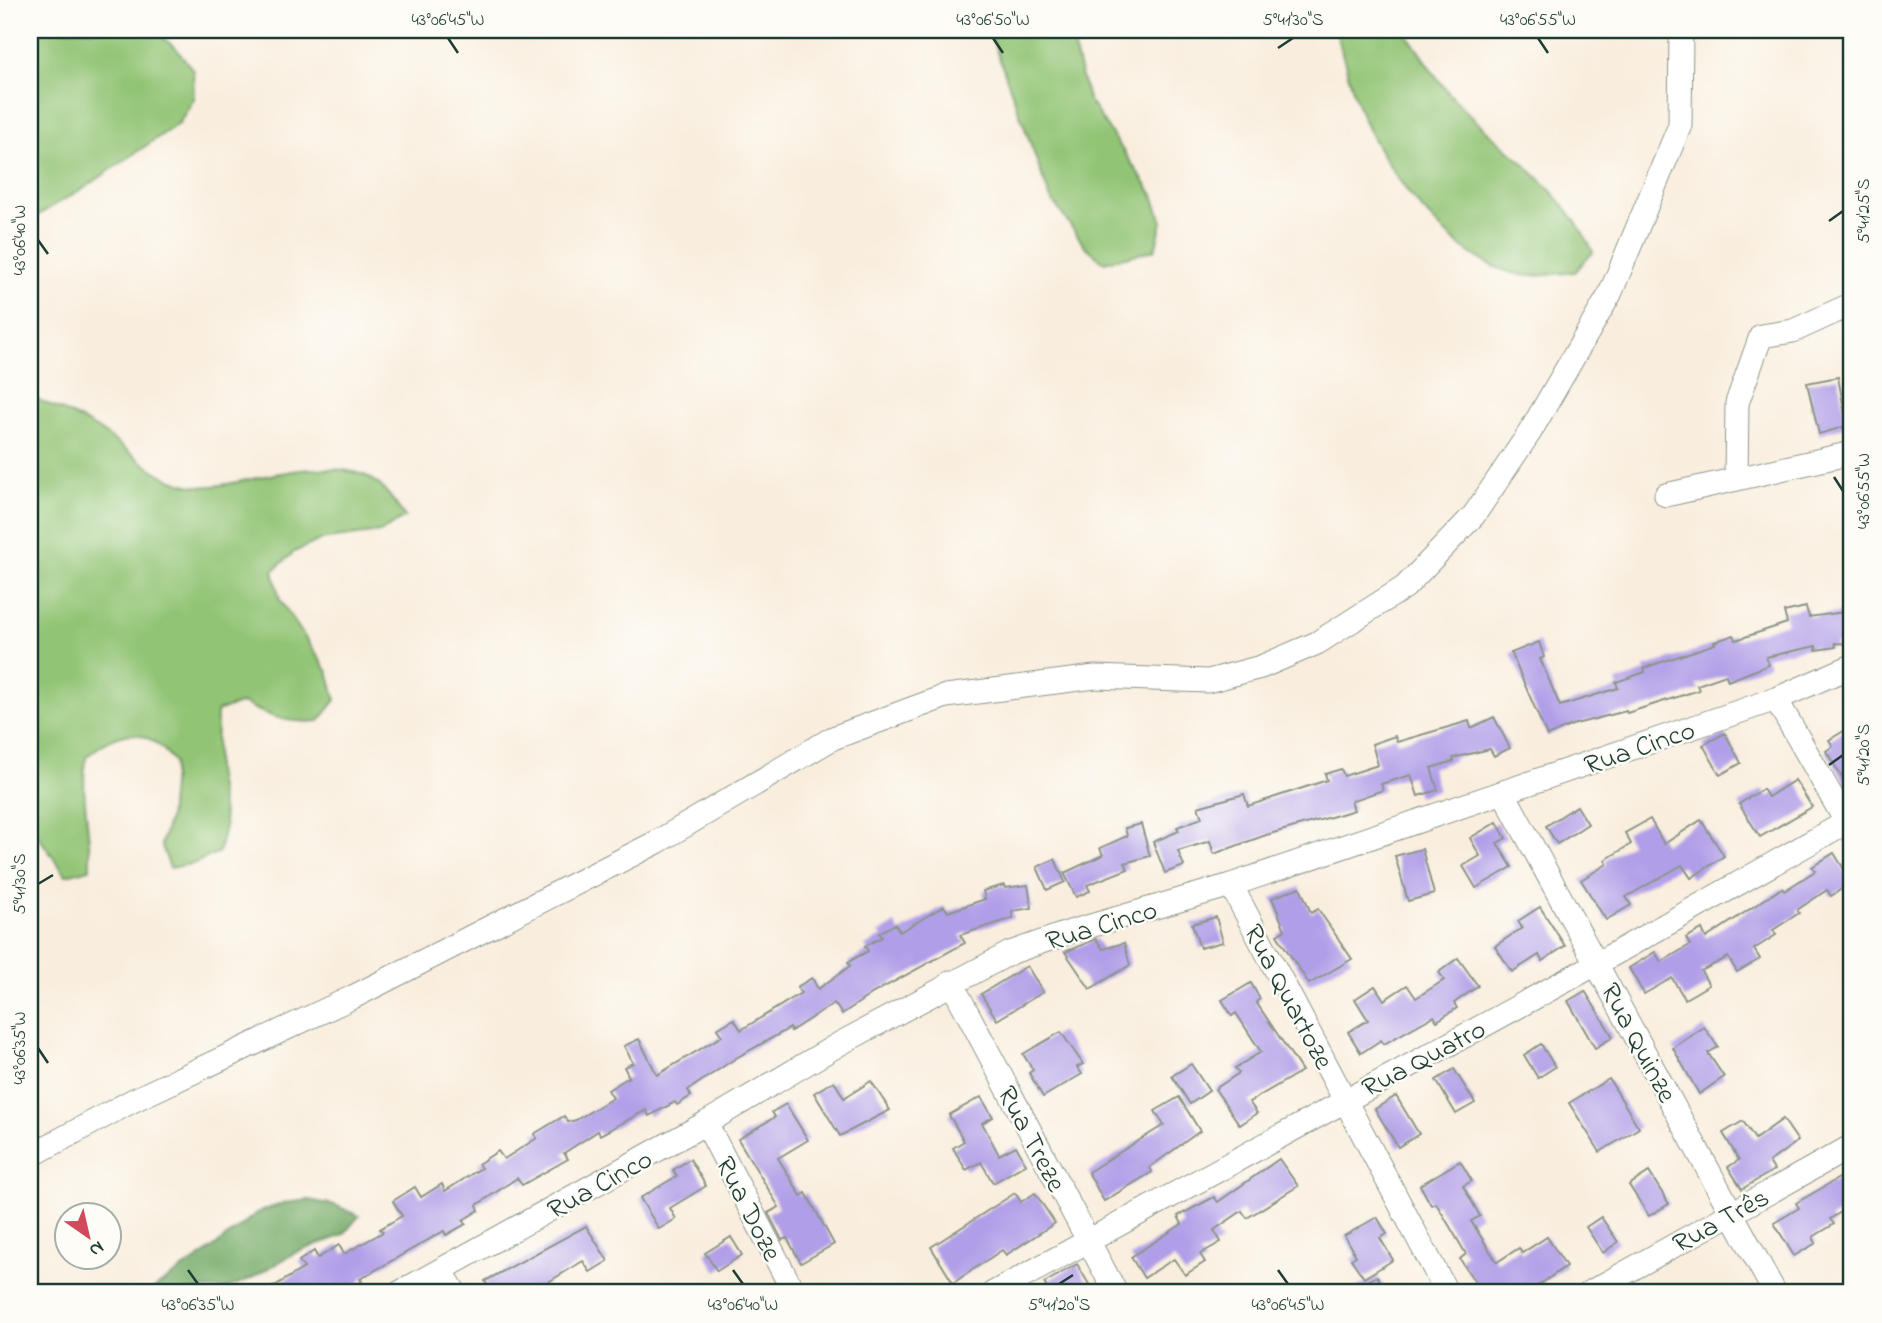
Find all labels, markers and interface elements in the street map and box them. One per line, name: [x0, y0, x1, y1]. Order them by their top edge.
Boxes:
text: 43°06'45"W: [411, 8, 485, 34]
text: 43°06'50"W: [956, 8, 1030, 34]
text: 5°41'30"S: [1262, 8, 1324, 34]
text: 43°06'55"W: [1500, 8, 1576, 34]
text: 5°41'25"S: [1852, 178, 1878, 244]
text: 43°06'40"W: [8, 205, 34, 275]
text: 43°06'55"W: [1852, 453, 1878, 529]
street label: Rua Cinco: [1579, 711, 1701, 787]
text: 5°41'20"S: [1852, 724, 1878, 786]
text: 5°41'30"S: [8, 853, 34, 915]
street label: Rua Cinco: [1041, 891, 1163, 964]
street label: Rua Quartoze: [1231, 918, 1343, 1078]
street label: Rua Quinze: [1588, 976, 1686, 1111]
street label: Rua Quatro: [1355, 1010, 1494, 1110]
text: 43°06'35"W: [8, 1011, 34, 1085]
street label: Rua Treze: [985, 1079, 1075, 1200]
street label: Rua Cinco: [541, 1140, 661, 1232]
street label: Rua Doze: [703, 1150, 791, 1270]
street label: Rua Três: [1666, 1179, 1778, 1265]
north arrow: [52, 1200, 122, 1270]
text: N: [83, 1233, 109, 1263]
text: 43°06'35"W: [161, 1293, 235, 1319]
text: 43°06'40"W: [708, 1293, 778, 1319]
text: 5°41'20"S: [1028, 1293, 1090, 1319]
text: 43°06'45"W: [1251, 1293, 1325, 1319]

